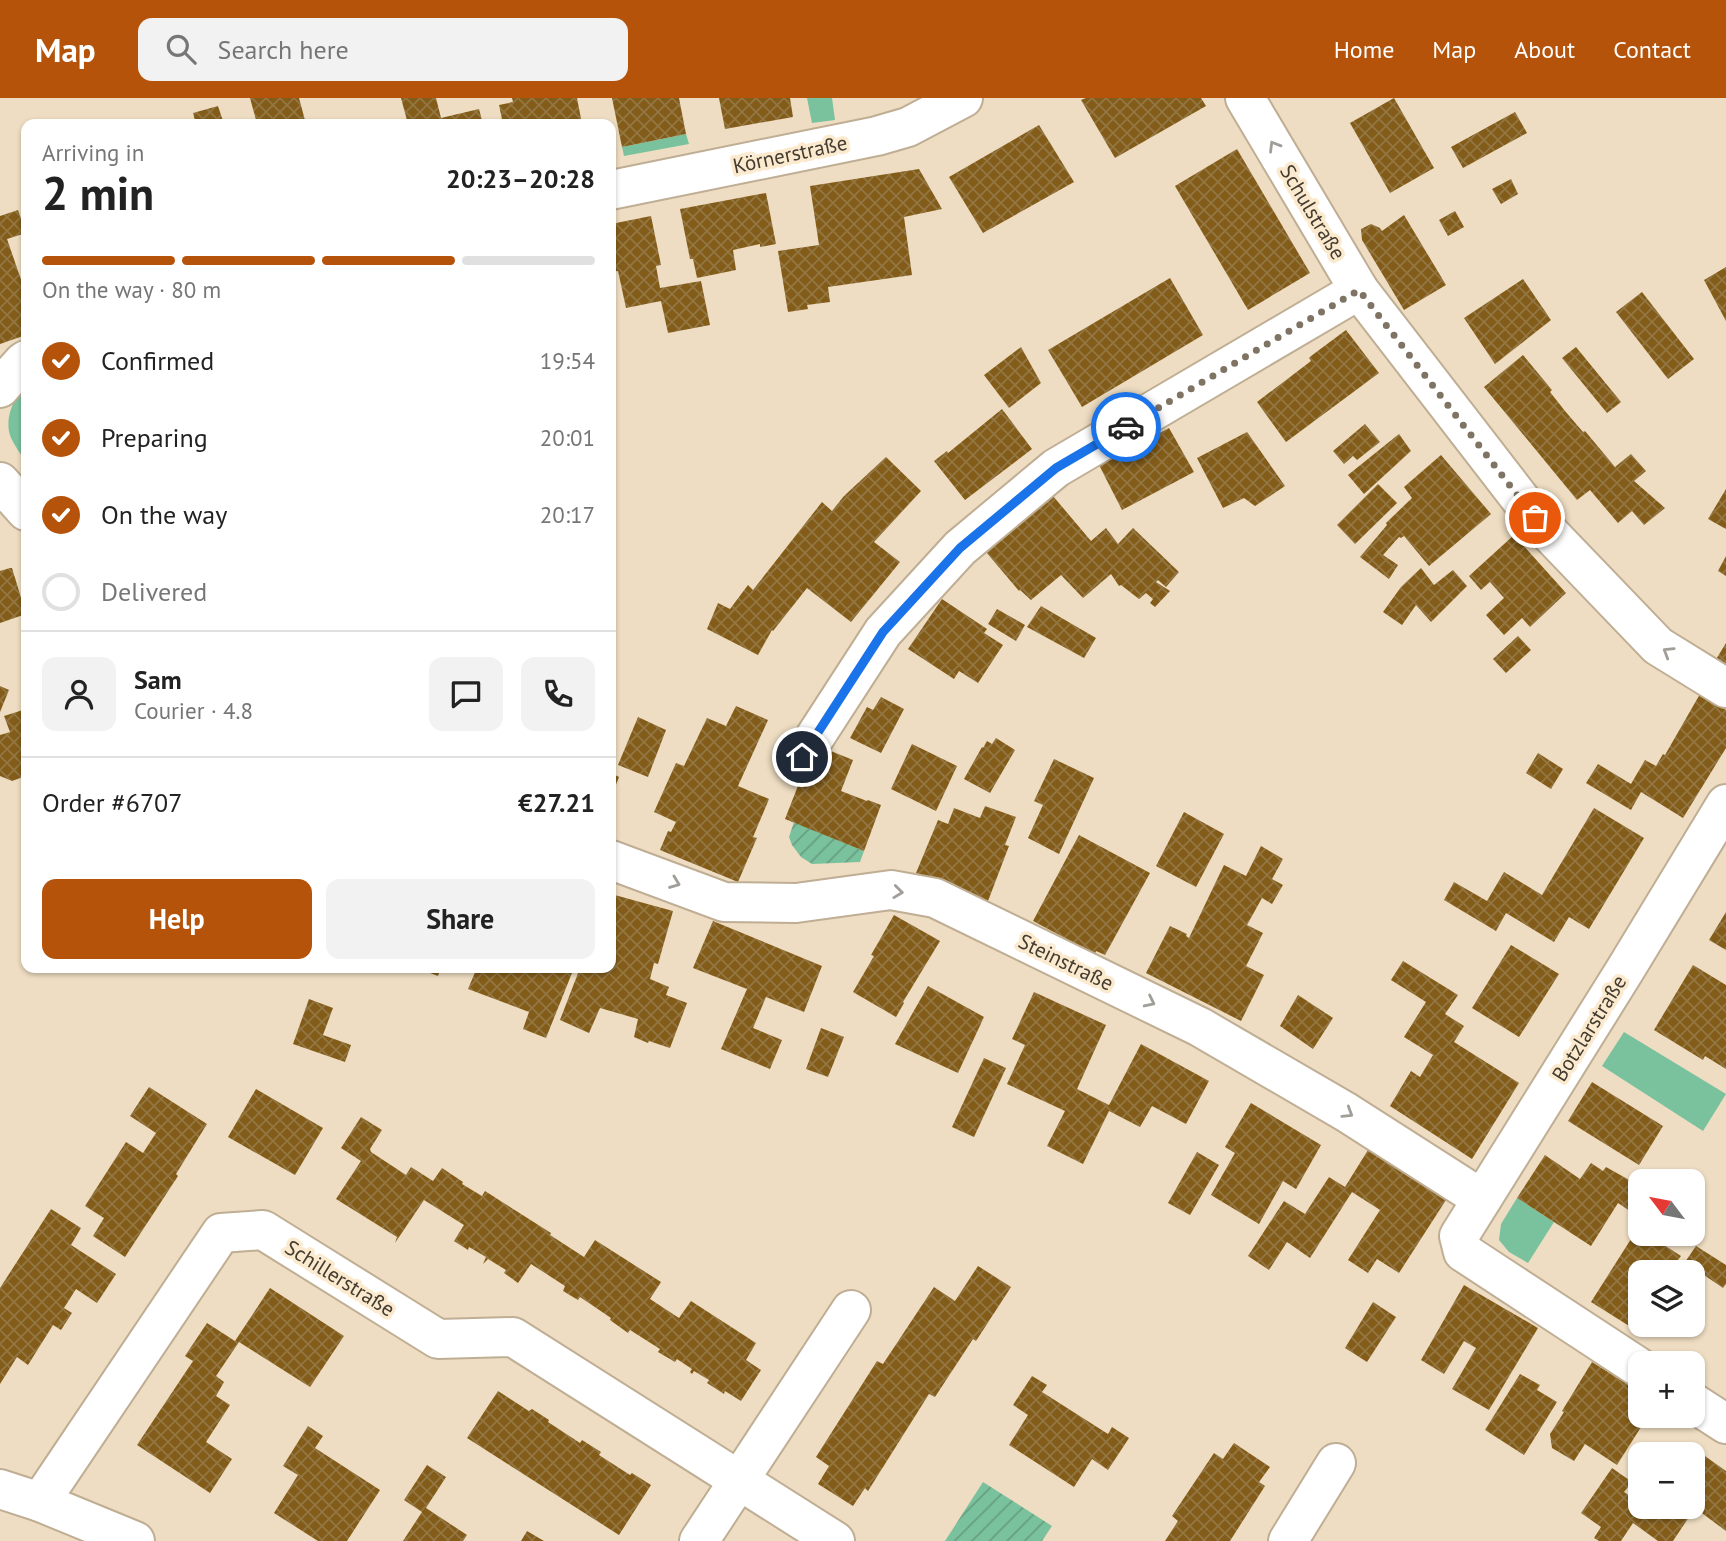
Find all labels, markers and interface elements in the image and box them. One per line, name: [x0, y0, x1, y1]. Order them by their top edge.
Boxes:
search box: [138, 18, 628, 81]
text: Map: [35, 28, 96, 71]
icon: search: [162, 30, 200, 68]
text: Search here: [218, 33, 349, 66]
text: Home: [1334, 34, 1394, 65]
text: Map: [1432, 34, 1476, 65]
text: About: [1514, 34, 1575, 65]
text: Contact: [1613, 34, 1691, 65]
street label: Körnerstraße: [730, 129, 850, 179]
text: Arriving in: [42, 138, 144, 167]
one-way arrow: [1269, 141, 1282, 154]
street label: Schulstraße: [1274, 160, 1352, 264]
text: 20:23–20:28: [446, 162, 595, 195]
text: 2 min: [42, 163, 154, 223]
text: On the way · 80 m: [42, 275, 221, 304]
icon: check: [42, 342, 80, 380]
text: Confirmed: [101, 344, 214, 377]
text: 19:54: [540, 346, 595, 375]
courier: [1091, 392, 1161, 462]
icon: car: [1107, 408, 1145, 446]
icon: check: [42, 419, 80, 457]
text: Preparing: [101, 421, 208, 454]
text: 20:01: [540, 423, 595, 452]
pin: [1505, 488, 1565, 548]
icon: check: [42, 496, 80, 534]
text: On the way: [101, 498, 227, 531]
icon: bag: [1516, 499, 1554, 537]
text: 20:17: [540, 500, 595, 529]
text: Delivered: [101, 575, 207, 608]
one-way arrow: [1663, 647, 1676, 660]
button: person: [42, 657, 116, 731]
button: chat: [429, 657, 503, 731]
button: phone: [521, 657, 595, 731]
text: Sam: [134, 663, 182, 696]
text: Courier · 4.8: [134, 696, 253, 725]
pin: [772, 727, 832, 787]
icon: home: [783, 738, 821, 776]
text: Order #6707: [42, 786, 182, 819]
text: €27.21: [518, 786, 595, 819]
one-way arrow: [668, 875, 680, 889]
button: Help: [42, 879, 312, 959]
button: Share: [326, 879, 595, 959]
one-way arrow: [892, 884, 904, 899]
street label: Steinstraße: [1014, 927, 1118, 997]
street label: Botzlarstraße: [1546, 970, 1632, 1086]
one-way arrow: [1143, 994, 1155, 1008]
one-way arrow: [1341, 1105, 1354, 1118]
north arrow: [1628, 1169, 1704, 1246]
map controls: [1628, 1169, 1705, 1519]
street label: Schillerstraße: [280, 1234, 400, 1322]
button: layers: [1628, 1260, 1705, 1337]
button: +: [1628, 1351, 1705, 1428]
button: −: [1628, 1442, 1705, 1519]

